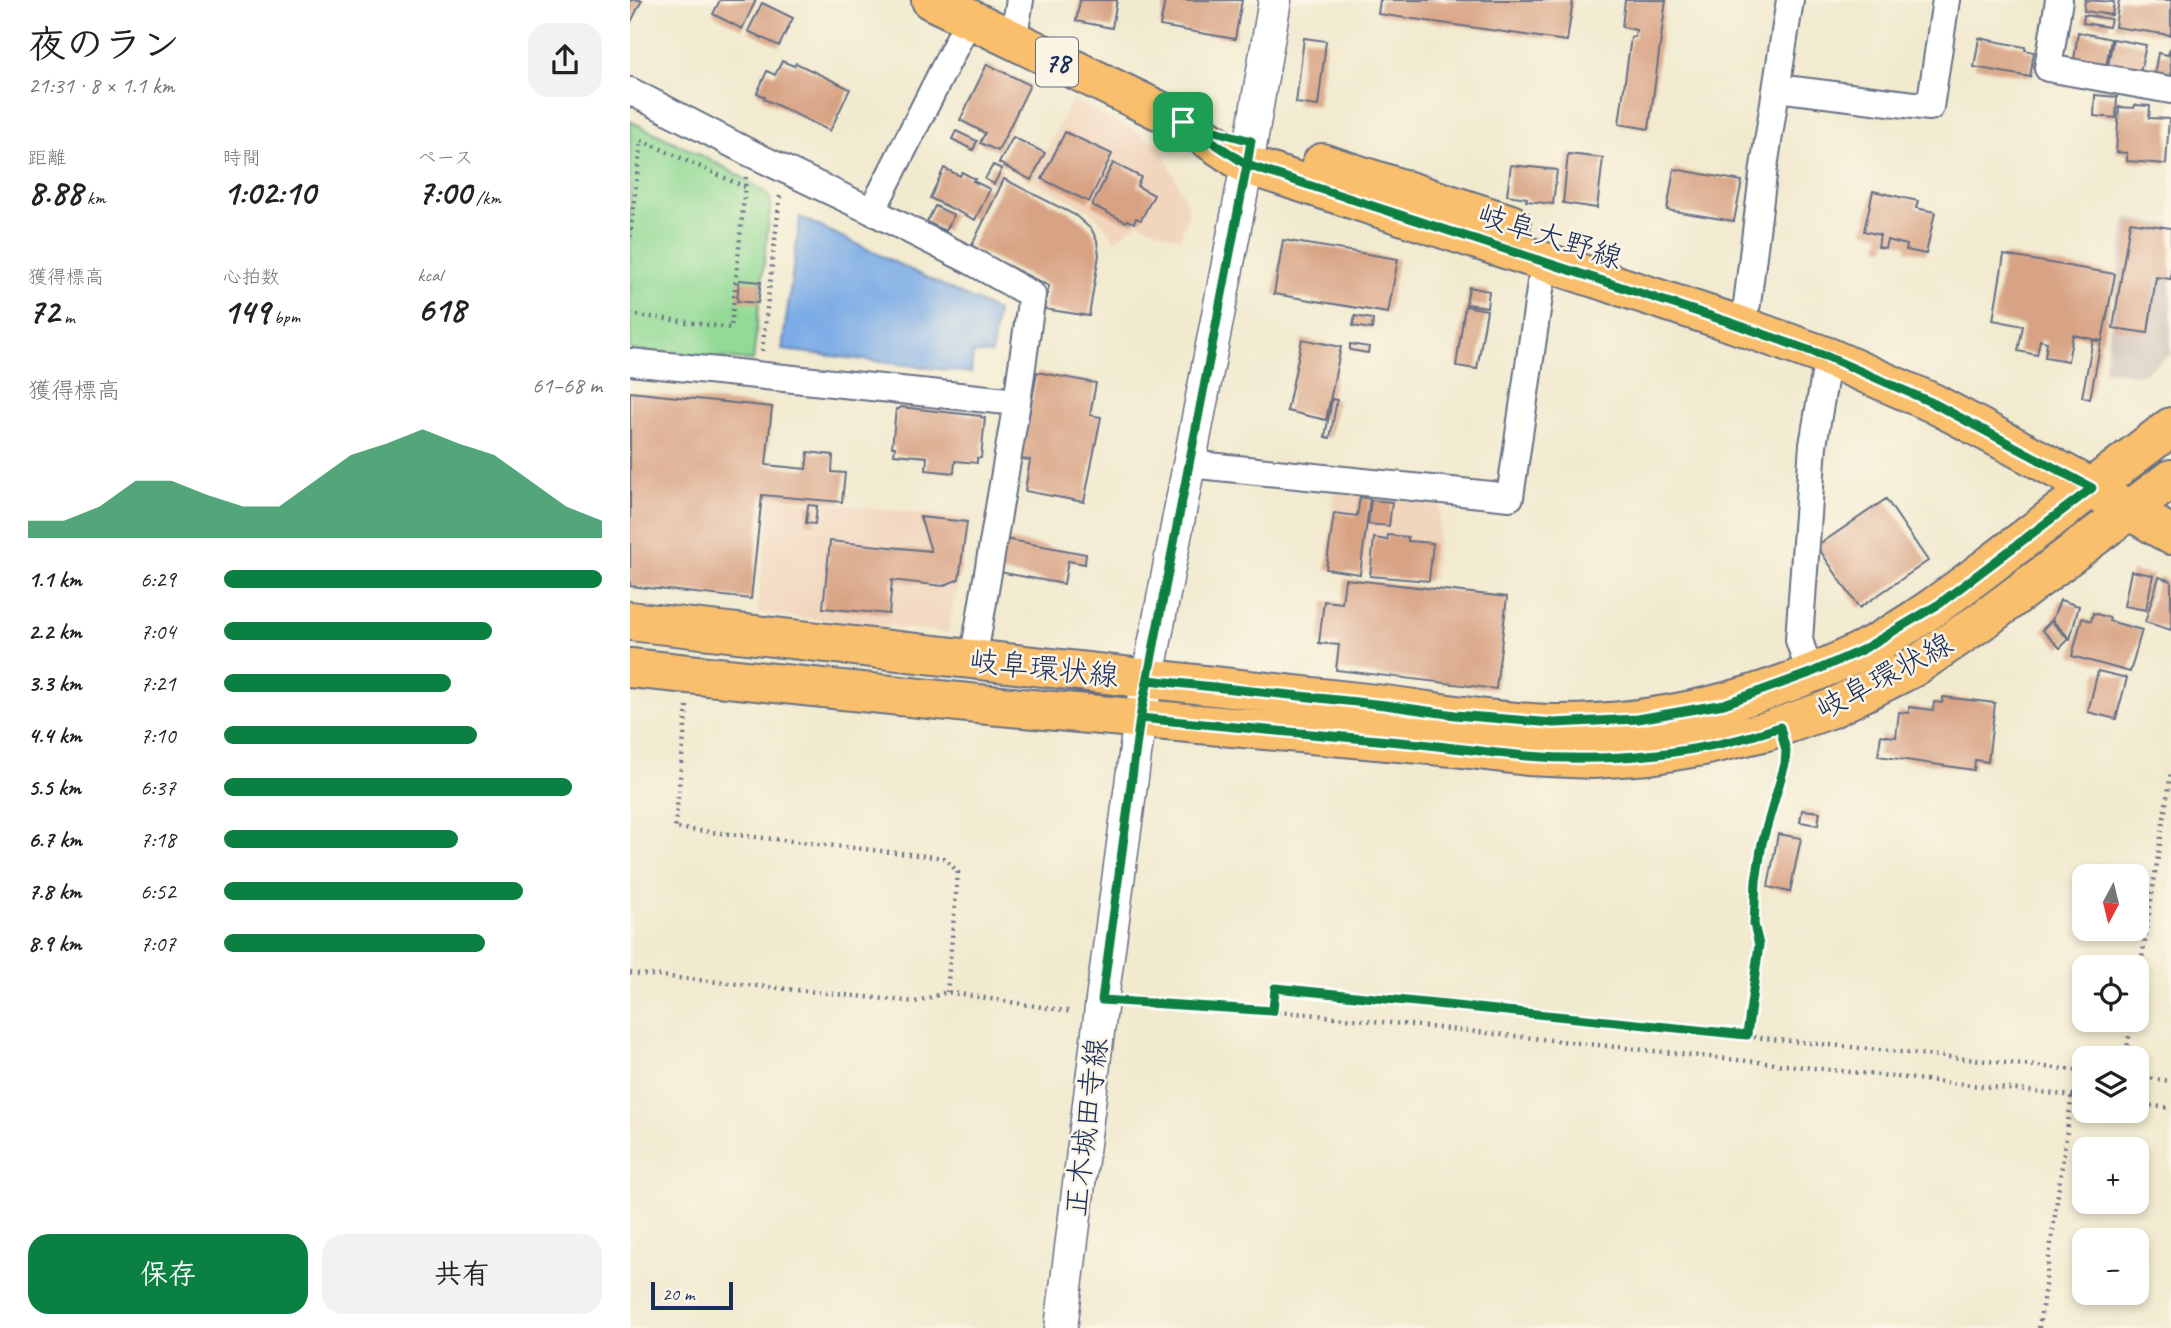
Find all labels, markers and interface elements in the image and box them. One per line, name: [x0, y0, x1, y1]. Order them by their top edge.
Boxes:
text: 夜のラン: [28, 21, 180, 68]
button: share: [528, 23, 602, 97]
road number: 78: [1036, 38, 1078, 86]
text: 21:31 · 8 × 1.1 km: [28, 71, 174, 100]
pin: [1153, 92, 1213, 152]
icon: arrive: [1164, 103, 1202, 141]
text: 距離: [28, 146, 66, 170]
text: 時間: [223, 146, 261, 170]
text: ペース: [417, 146, 473, 170]
text: 8.88: [28, 170, 82, 215]
text: 1:02:10: [223, 170, 315, 215]
text: 7:00: [417, 170, 471, 215]
text: km: [82, 186, 105, 210]
text: /km: [471, 186, 501, 210]
street label: 岐阜大野線: [1473, 195, 1627, 277]
text: kcal: [417, 263, 442, 287]
text: 獲得標高: [28, 265, 104, 289]
text: 心拍数: [223, 265, 280, 289]
text: 618: [417, 287, 465, 332]
text: 72: [28, 289, 59, 334]
text: 149: [223, 289, 270, 334]
text: m: [59, 305, 75, 329]
text: bpm: [270, 305, 300, 329]
text: 61–68 m: [532, 371, 602, 400]
text: 獲得標高: [28, 376, 120, 405]
text: 1.1 km: [28, 565, 82, 594]
text: 6:29: [140, 565, 176, 594]
text: 2.2 km: [28, 617, 82, 646]
text: 7:04: [140, 617, 176, 646]
street label: 岐阜環状線: [1809, 624, 1959, 728]
street label: 岐阜環状線: [967, 641, 1121, 695]
text: 3.3 km: [28, 669, 82, 698]
text: 7:21: [140, 669, 176, 698]
text: 4.4 km: [28, 721, 82, 750]
text: 7:10: [140, 721, 176, 750]
text: 5.5 km: [28, 773, 81, 802]
text: 6:37: [140, 773, 176, 802]
text: 6.7 km: [28, 825, 82, 854]
text: 7:18: [140, 825, 176, 854]
north arrow: [2072, 864, 2149, 942]
map controls: [2072, 864, 2149, 1305]
text: 7.8 km: [28, 877, 81, 906]
text: 6:52: [140, 877, 176, 906]
text: 8.9 km: [28, 929, 81, 958]
text: 7:07: [140, 929, 176, 958]
button: locate: [2072, 955, 2149, 1032]
street label: 正木城田寺線: [1056, 1035, 1116, 1219]
button: layers: [2072, 1046, 2149, 1123]
button: +: [2072, 1137, 2149, 1214]
button: −: [2072, 1228, 2149, 1305]
button: 保存: [28, 1234, 308, 1314]
button: 共有: [322, 1234, 602, 1314]
scale bar: [651, 1279, 733, 1311]
text: 20 m: [662, 1282, 694, 1306]

